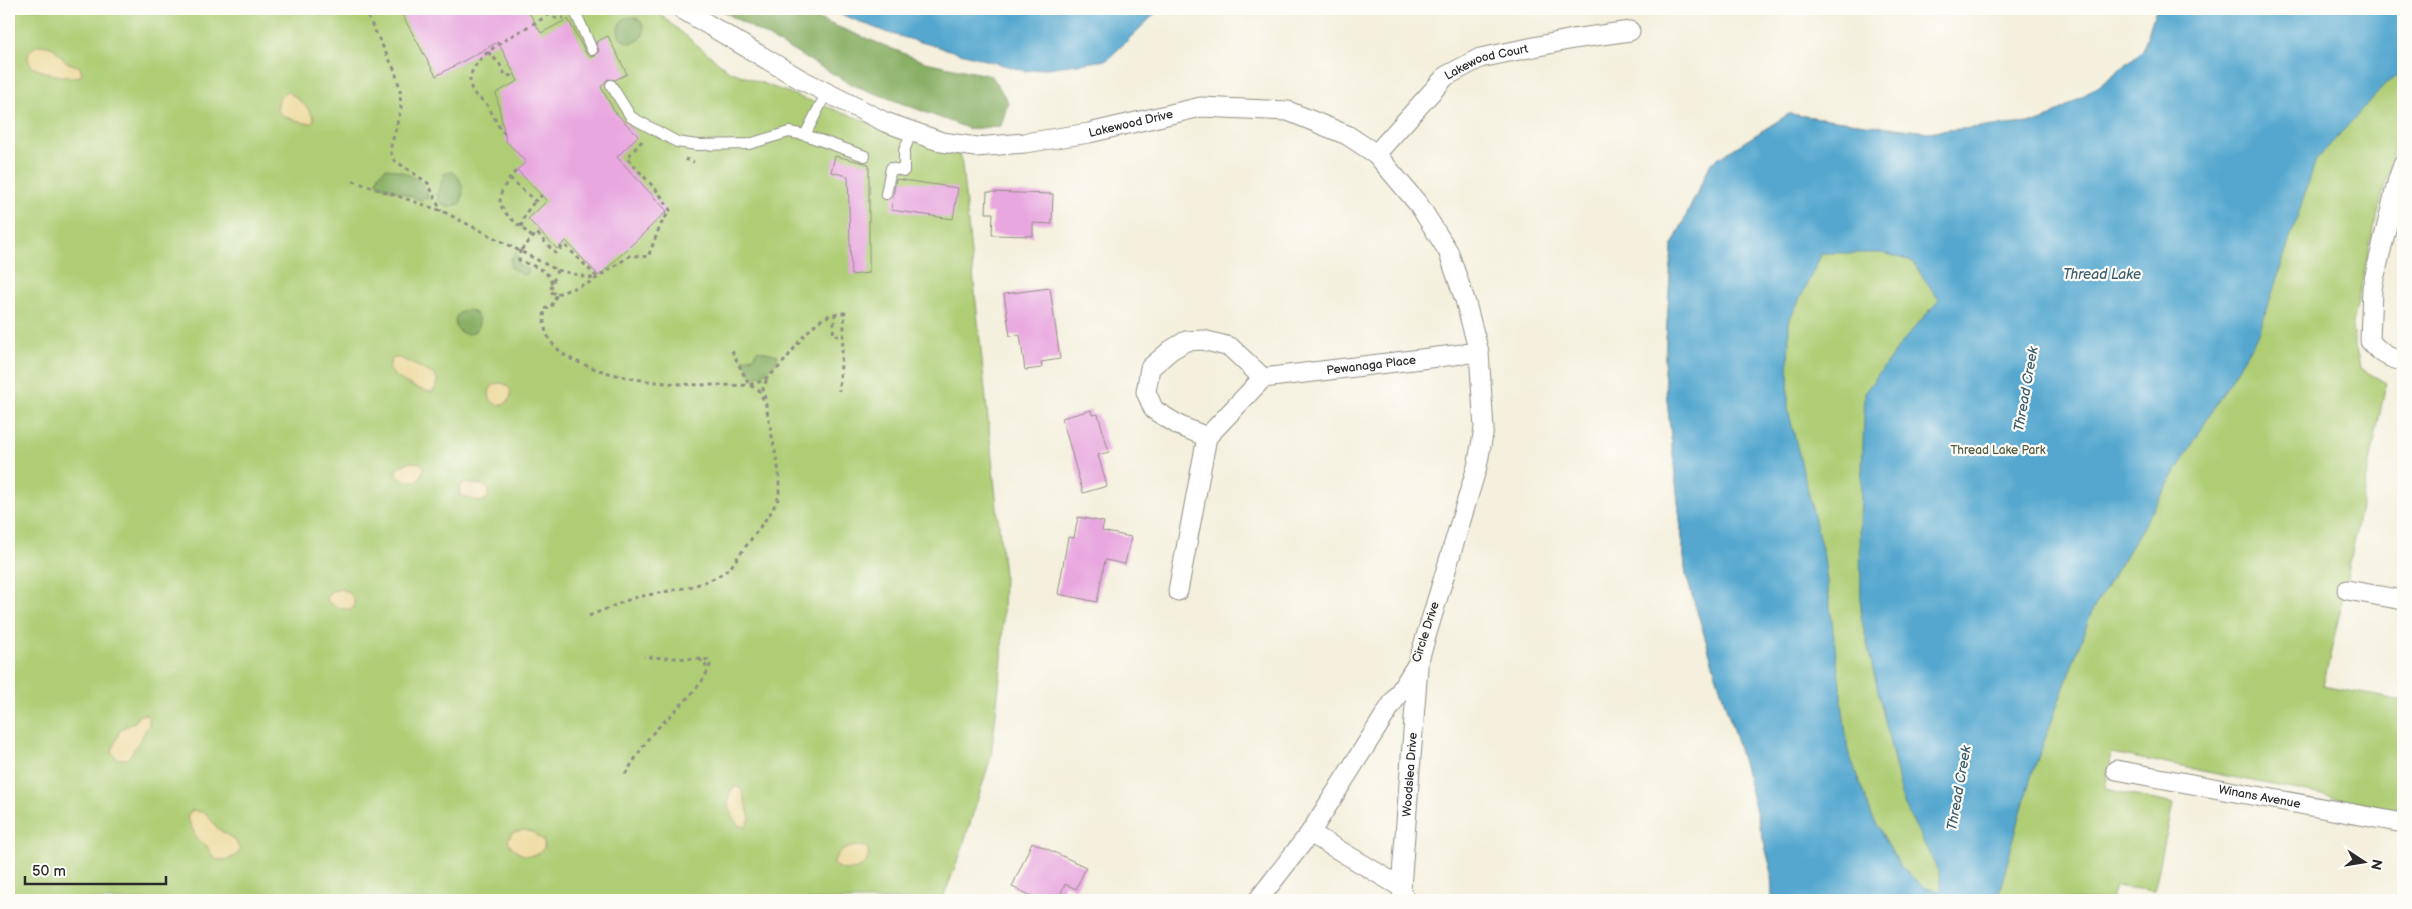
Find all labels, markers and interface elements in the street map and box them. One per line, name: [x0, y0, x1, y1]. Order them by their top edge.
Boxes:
street label: Lakewood Court: [1442, 41, 1530, 83]
street label: Lakewood Drive: [1087, 106, 1174, 140]
water label: Thread Lake: [2063, 266, 2141, 283]
water label: Thread Creek: [2010, 344, 2042, 433]
street label: Pewanaga Place: [1326, 352, 1417, 378]
park label: Thread Lake Park: [1950, 443, 2046, 458]
street label: Circle Drive: [1409, 600, 1443, 664]
street label: Woodslea Drive: [1399, 732, 1420, 818]
water label: Thread Creek: [1943, 743, 1975, 832]
street label: Winans Avenue: [2217, 782, 2302, 811]
north arrow: [2340, 836, 2390, 886]
scale bar: [25, 854, 166, 886]
text: N: [2367, 858, 2386, 872]
text: 50 m: [32, 862, 66, 881]

